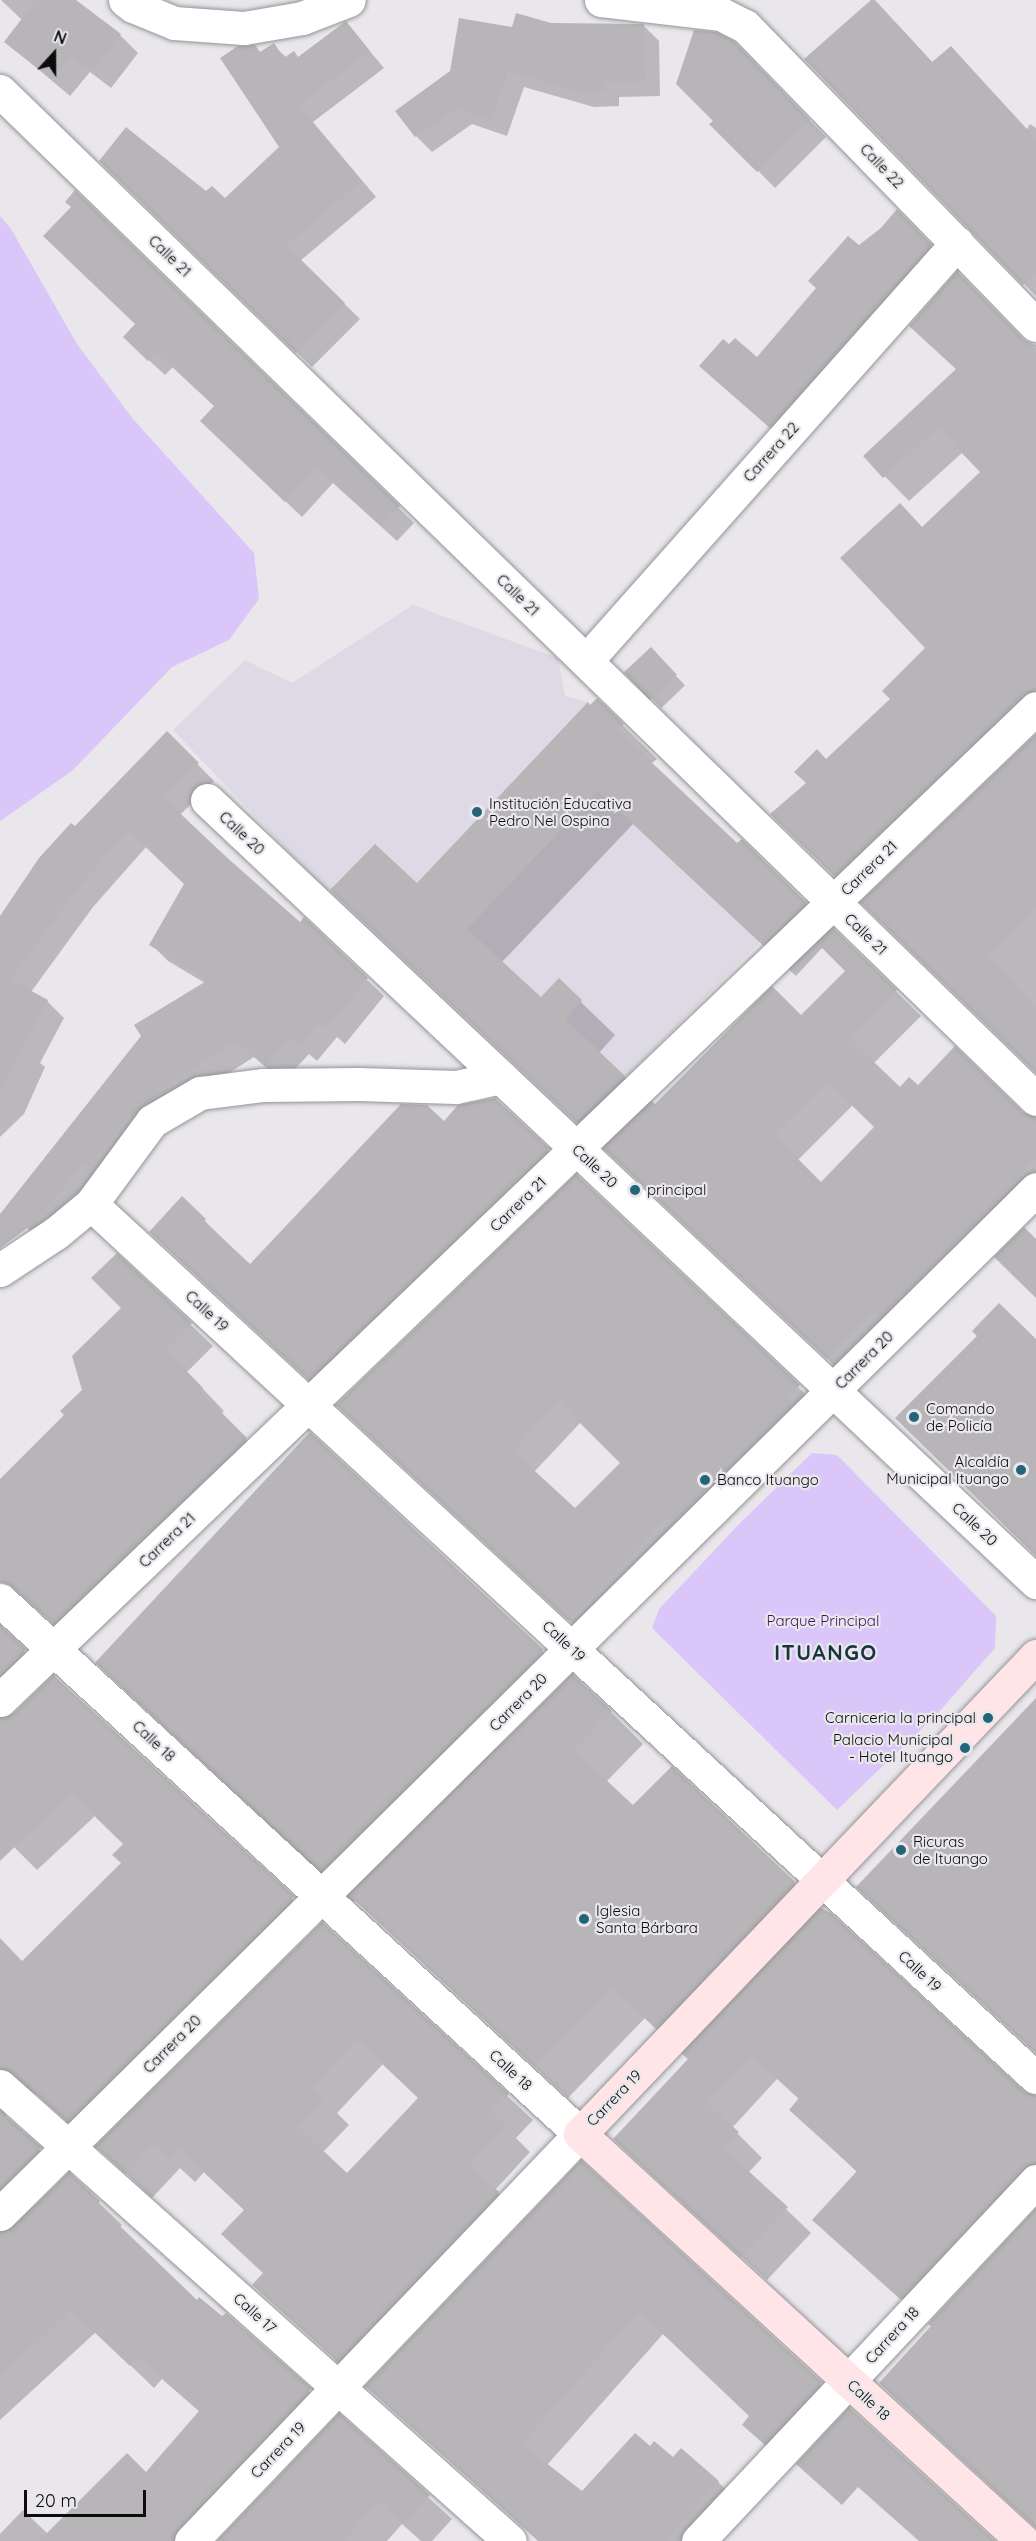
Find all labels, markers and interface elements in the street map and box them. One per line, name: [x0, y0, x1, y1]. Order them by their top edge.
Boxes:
north arrow: [24, 24, 84, 84]
text: N: [51, 26, 70, 49]
street label: Calle 22: [856, 140, 908, 192]
street label: Calle 21: [145, 231, 195, 281]
street label: Carrera 22: [740, 418, 802, 486]
street label: Calle 21: [493, 570, 543, 620]
place label: Institución Educativa Pedro Nel Ospina: [489, 794, 632, 829]
marker: Institución Educativa Pedro Nel Ospina: [470, 805, 484, 819]
street label: Calle 20: [216, 808, 268, 858]
street label: Carrera 21: [837, 837, 901, 899]
street label: Calle 21: [841, 909, 891, 959]
street label: Calle 20: [569, 1141, 621, 1191]
street label: Carrera 21: [486, 1173, 550, 1235]
place label: principal: [647, 1181, 706, 1199]
marker: principal: [628, 1183, 642, 1197]
street label: Calle 19: [182, 1287, 232, 1335]
street label: Carrera 20: [831, 1327, 897, 1393]
place label: Comando de Policía: [926, 1399, 994, 1434]
marker: Comando de Policía: [907, 1410, 921, 1424]
place label: Alcaldía Municipal Ituango: [886, 1452, 1009, 1487]
marker: Alcaldía Municipal Ituango: [1014, 1463, 1028, 1477]
place label: Banco Ituango: [717, 1471, 819, 1489]
marker: Banco Ituango: [698, 1473, 712, 1487]
street label: Calle 20: [949, 1499, 1001, 1549]
street label: Carrera 21: [135, 1509, 199, 1571]
park label: Parque Principal: [767, 1612, 879, 1630]
street label: Calle 19: [539, 1617, 589, 1665]
district label: ITUANGO: [774, 1639, 878, 1665]
street label: Carrera 20: [485, 1669, 551, 1735]
place label: Carniceria la principal: [825, 1709, 976, 1727]
marker: Carniceria la principal: [981, 1711, 995, 1725]
street label: Calle 18: [129, 1717, 179, 1765]
place label: Palacio Municipal - Hotel Ituango: [833, 1730, 953, 1765]
marker: Palacio Municipal - Hotel Ituango: [958, 1741, 972, 1755]
place label: Ricuras de Ituango: [913, 1832, 988, 1867]
marker: Ricuras de Ituango: [894, 1843, 908, 1857]
place label: Iglesia Santa Bárbara: [596, 1901, 698, 1936]
marker: Iglesia Santa Bárbara: [577, 1912, 591, 1926]
street label: Calle 19: [895, 1947, 945, 1995]
street label: Carrera 20: [139, 2011, 205, 2077]
street label: Calle 18: [486, 2046, 536, 2094]
street label: Carrera 19: [583, 2066, 645, 2130]
street label: Calle 17: [230, 2289, 280, 2337]
street label: Carrera 18: [861, 2303, 923, 2367]
street label: Calle 18: [844, 2376, 894, 2424]
street label: Carrera 19: [247, 2418, 309, 2482]
scale bar: [27, 2478, 148, 2516]
text: 20 m: [35, 2489, 77, 2512]

